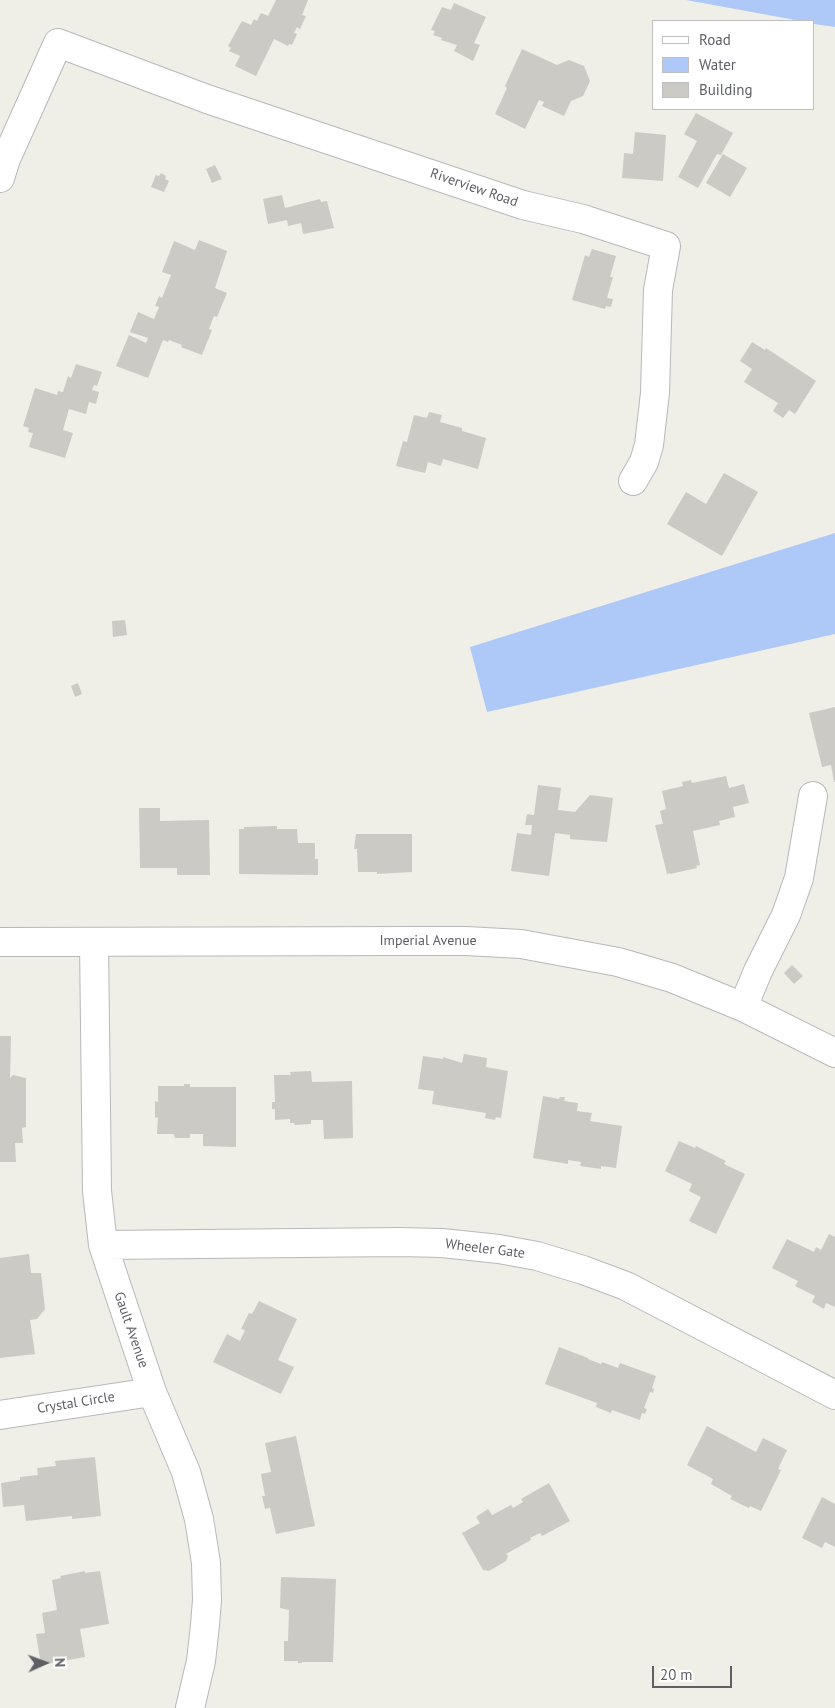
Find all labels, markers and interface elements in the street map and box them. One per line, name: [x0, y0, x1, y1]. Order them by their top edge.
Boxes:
legend: [652, 20, 815, 110]
text: Road: [699, 30, 731, 49]
text: Water: [699, 55, 736, 74]
text: Building: [699, 80, 753, 99]
street label: Riverview Road: [428, 165, 520, 211]
street label: Imperial Avenue: [379, 933, 477, 949]
street label: Wheeler Gate: [444, 1236, 526, 1262]
street label: Gault Avenue: [110, 1290, 152, 1370]
street label: Crystal Circle: [36, 1389, 116, 1417]
north arrow: [20, 1638, 70, 1688]
scale bar: [655, 1656, 735, 1688]
text: N: [51, 1658, 69, 1667]
text: 20 m: [660, 1665, 693, 1684]

